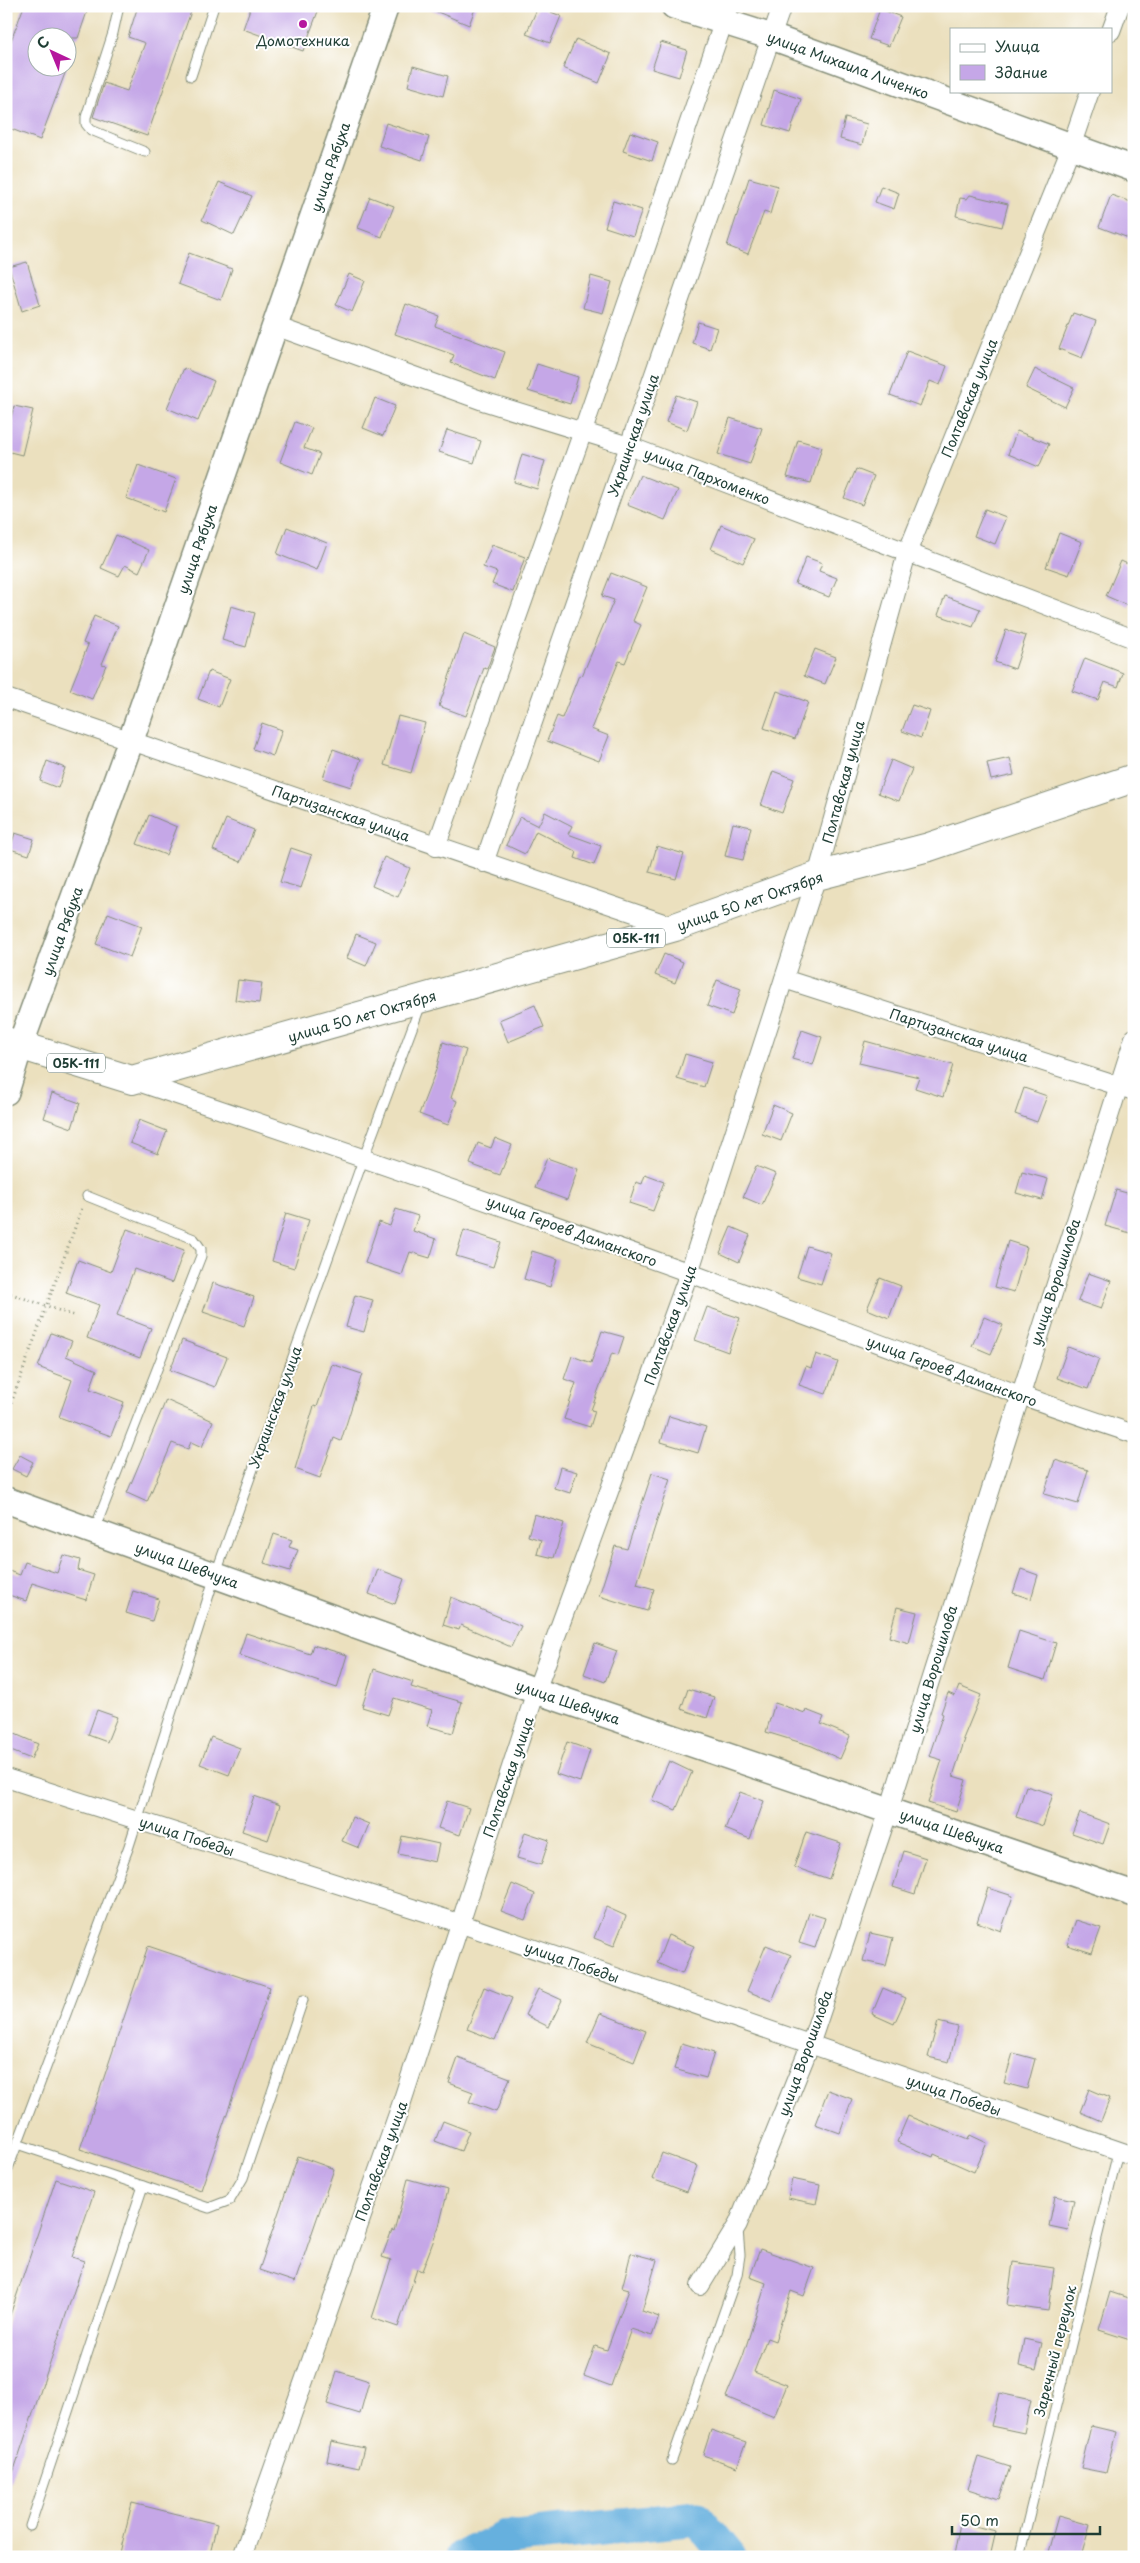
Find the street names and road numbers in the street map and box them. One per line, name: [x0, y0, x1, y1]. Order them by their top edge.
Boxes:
street label: улица Михаила Личенко: [764, 26, 932, 104]
street label: улица Рябуха: [305, 119, 355, 215]
street label: Полтавская улица: [936, 335, 1003, 461]
street label: Украинская улица: [602, 371, 664, 499]
street label: улица Пархоменко: [641, 442, 773, 510]
street label: улица Рябуха: [172, 501, 222, 597]
street label: Полтавская улица: [816, 718, 870, 846]
street label: Партизанская улица: [269, 780, 413, 847]
street label: улица 50 лет Октября: [674, 866, 826, 936]
street label: улица Рябуха: [36, 883, 88, 979]
road number: 05К-111: [607, 928, 665, 948]
street label: улица 50 лет Октября: [285, 985, 439, 1047]
street label: Партизанская улица: [887, 1003, 1031, 1067]
road number: 05К-111: [47, 1054, 105, 1072]
street label: улица Героев Даманского: [484, 1190, 660, 1272]
street label: улица Ворошилова: [1025, 1215, 1086, 1348]
street label: Полтавская улица: [638, 1262, 702, 1388]
street label: улица Героев Даманского: [864, 1330, 1040, 1412]
street label: Украинская улица: [243, 1343, 307, 1471]
street label: улица Шевчука: [132, 1537, 242, 1594]
street label: улица Ворошилова: [904, 1602, 963, 1735]
street label: улица Шевчука: [513, 1674, 623, 1730]
street label: Полтавская улица: [477, 1714, 539, 1840]
street label: улица Шевчука: [897, 1803, 1007, 1859]
street label: улица Победы: [137, 1811, 237, 1861]
street label: улица Победы: [522, 1936, 622, 1988]
street label: улица Ворошилова: [772, 1987, 838, 2119]
street label: улица Победы: [904, 2069, 1004, 2121]
street label: Полтавская улица: [349, 2098, 413, 2224]
street label: Заречный переулок: [1029, 2283, 1082, 2419]

